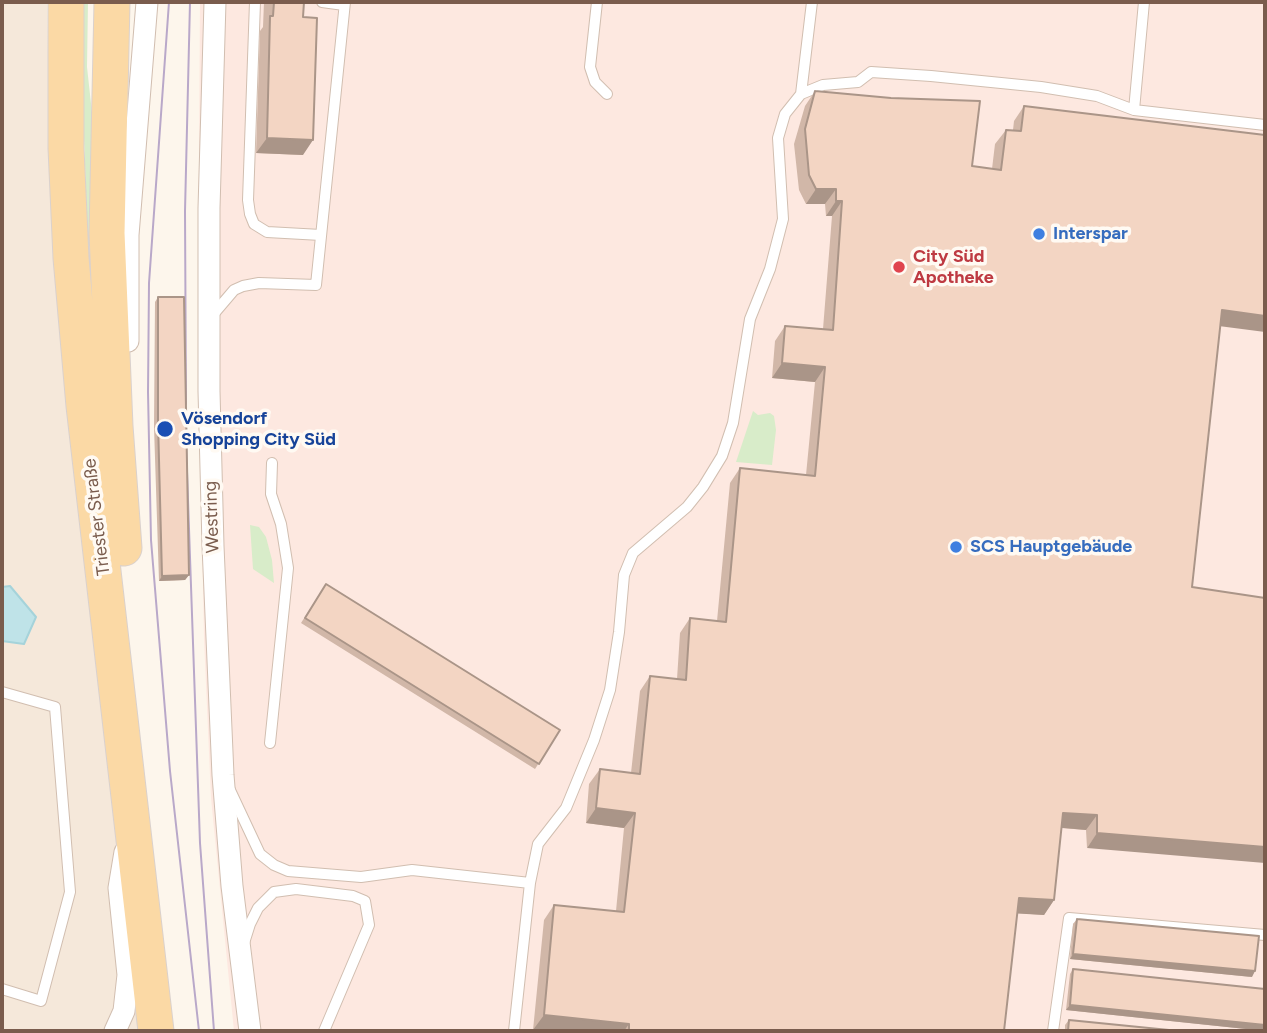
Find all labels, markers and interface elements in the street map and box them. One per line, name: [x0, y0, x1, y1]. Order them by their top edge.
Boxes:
place label: Interspar: [1053, 223, 1128, 245]
marker: Interspar: [1031, 226, 1047, 242]
place label: City Süd Apotheke: [913, 246, 994, 288]
marker: City Süd Apotheke: [891, 259, 907, 275]
place label: Vösendorf Shopping City Süd: [181, 408, 336, 450]
marker: Vösendorf Shopping City Süd: [155, 419, 175, 439]
street label: Triester Straße: [79, 457, 115, 577]
street label: Westring: [200, 480, 224, 554]
place label: SCS Hauptgebäude: [970, 536, 1132, 558]
marker: SCS Hauptgebäude: [948, 539, 964, 555]

